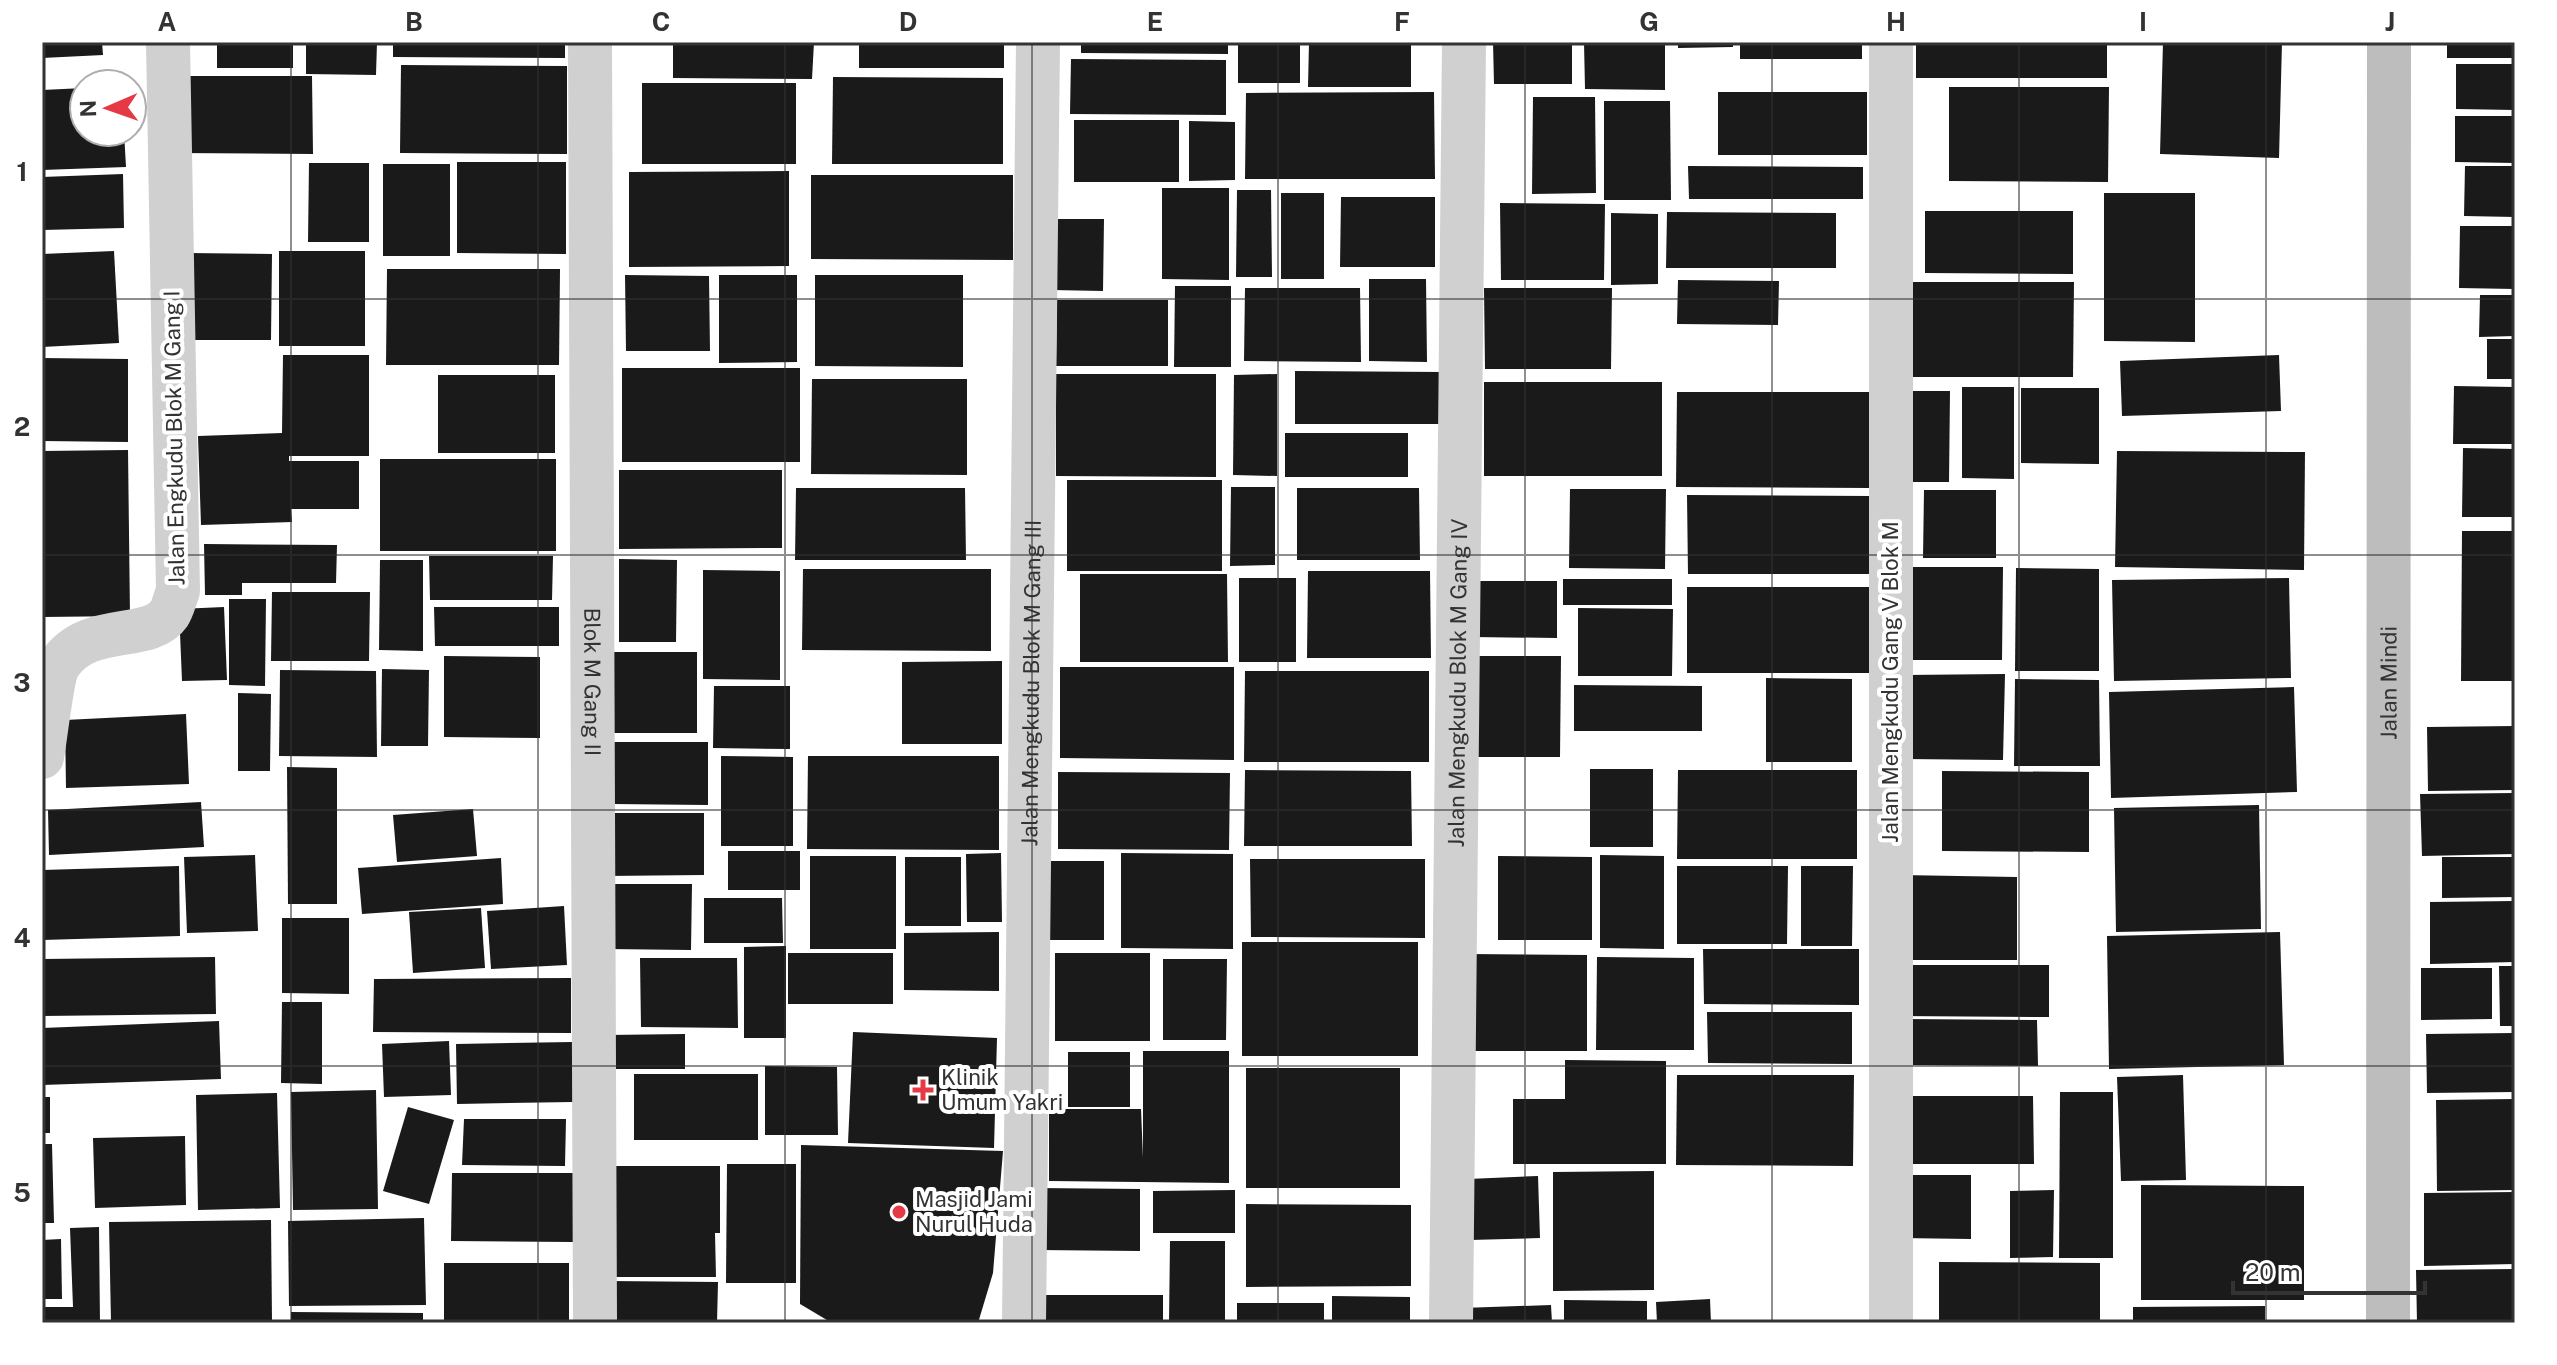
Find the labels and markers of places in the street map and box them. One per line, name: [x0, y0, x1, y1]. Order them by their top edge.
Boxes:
place label: Klinik Umum Yakri: [941, 1064, 1063, 1115]
marker: Klinik Umum Yakri: [912, 1079, 934, 1101]
place label: Masjid Jami Nurul Huda: [915, 1186, 1033, 1237]
marker: Masjid Jami Nurul Huda: [890, 1203, 908, 1221]

